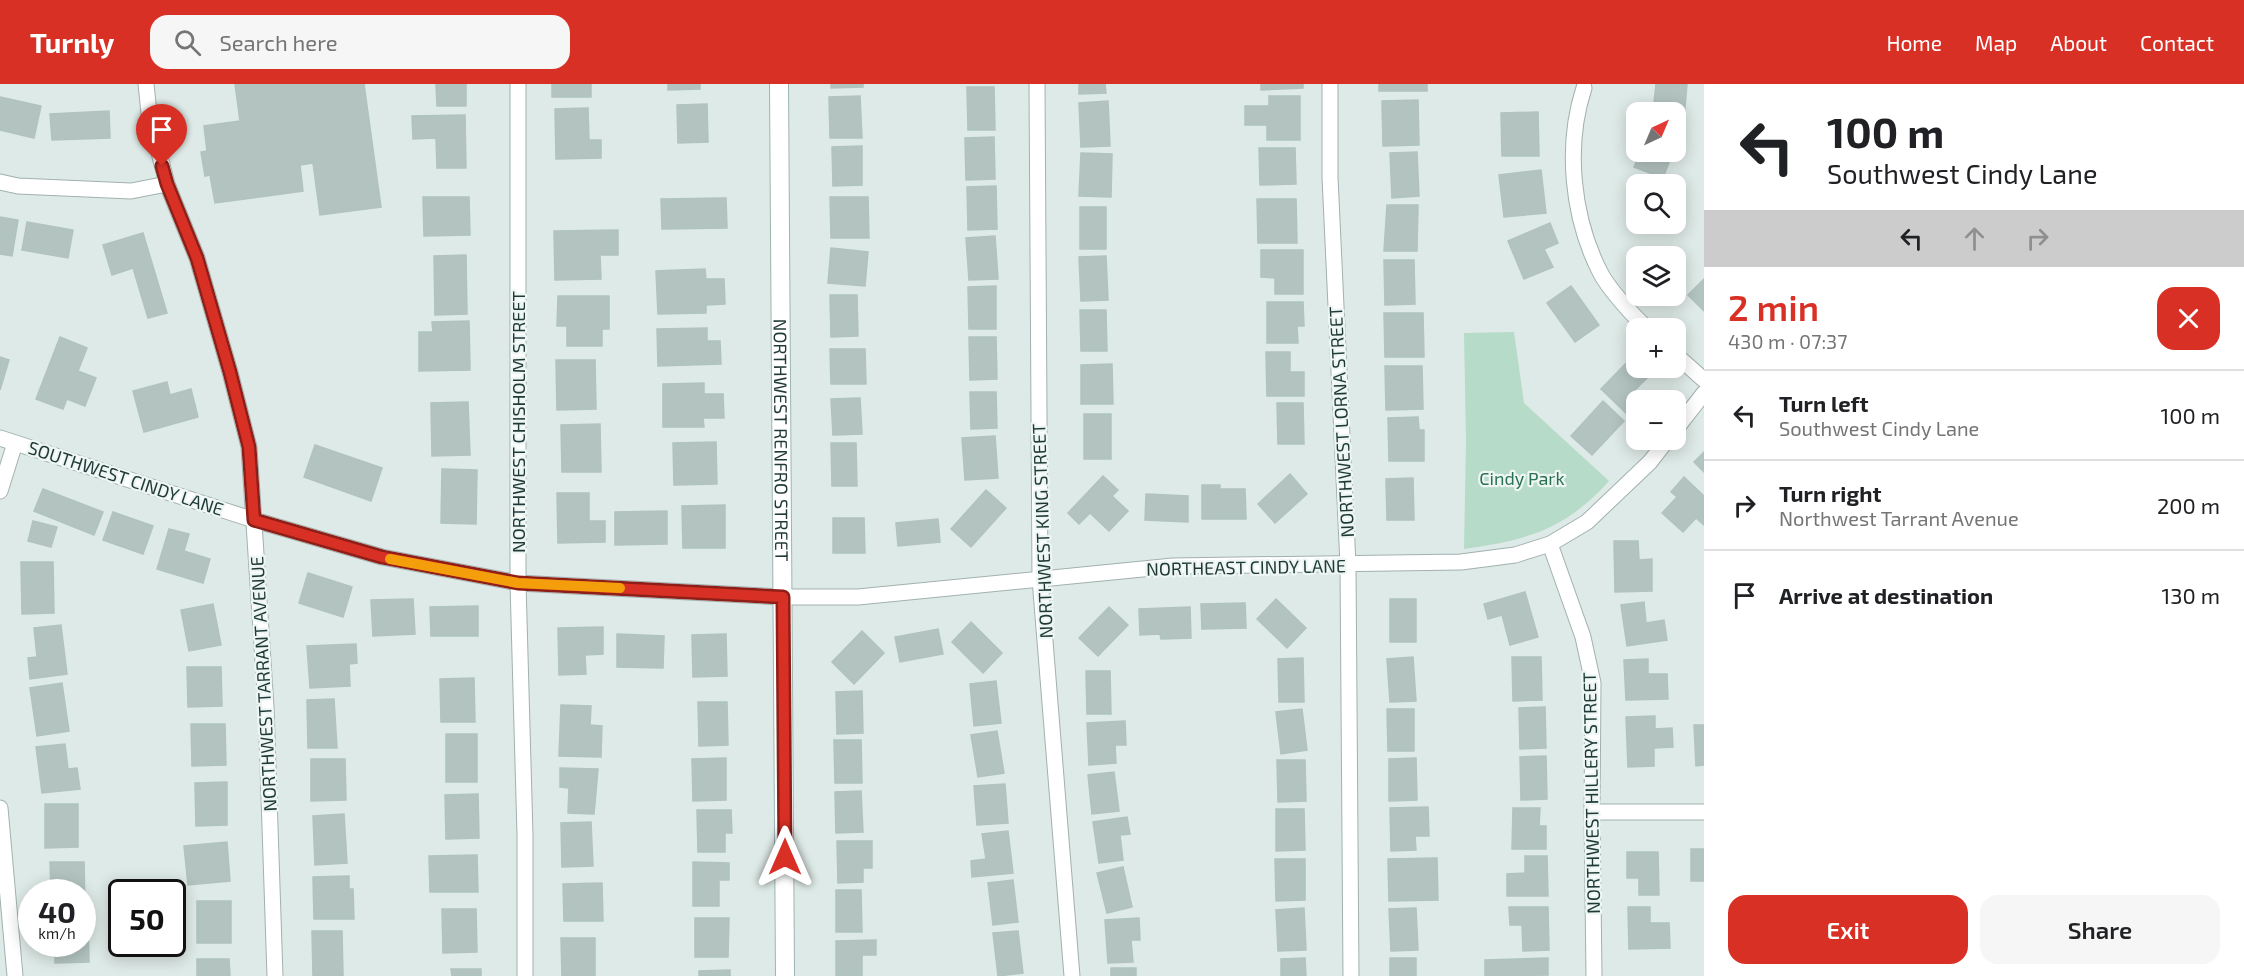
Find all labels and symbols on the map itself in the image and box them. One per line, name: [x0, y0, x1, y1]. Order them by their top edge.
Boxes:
north arrow: [1626, 102, 1686, 162]
pin: [136, 104, 187, 166]
street label: NORTHWEST CHISHOLM STREET: [507, 291, 529, 553]
street label: NORTHWEST LORNA STREET: [1324, 305, 1358, 538]
street label: NORTHWEST RENFRO STREET: [770, 319, 793, 562]
street label: NORTHWEST KING STREET: [1027, 423, 1057, 639]
street label: SOUTHWEST CINDY LANE: [25, 436, 227, 520]
park label: Cindy Park: [1479, 467, 1565, 489]
street label: NORTHEAST CINDY LANE: [1146, 554, 1346, 580]
street label: NORTHWEST TARRANT AVENUE: [245, 556, 281, 812]
street label: NORTHWEST HILLERY STREET: [1578, 671, 1604, 914]
position arrow: [753, 825, 817, 889]
speed limit sign: 50: [108, 879, 186, 957]

